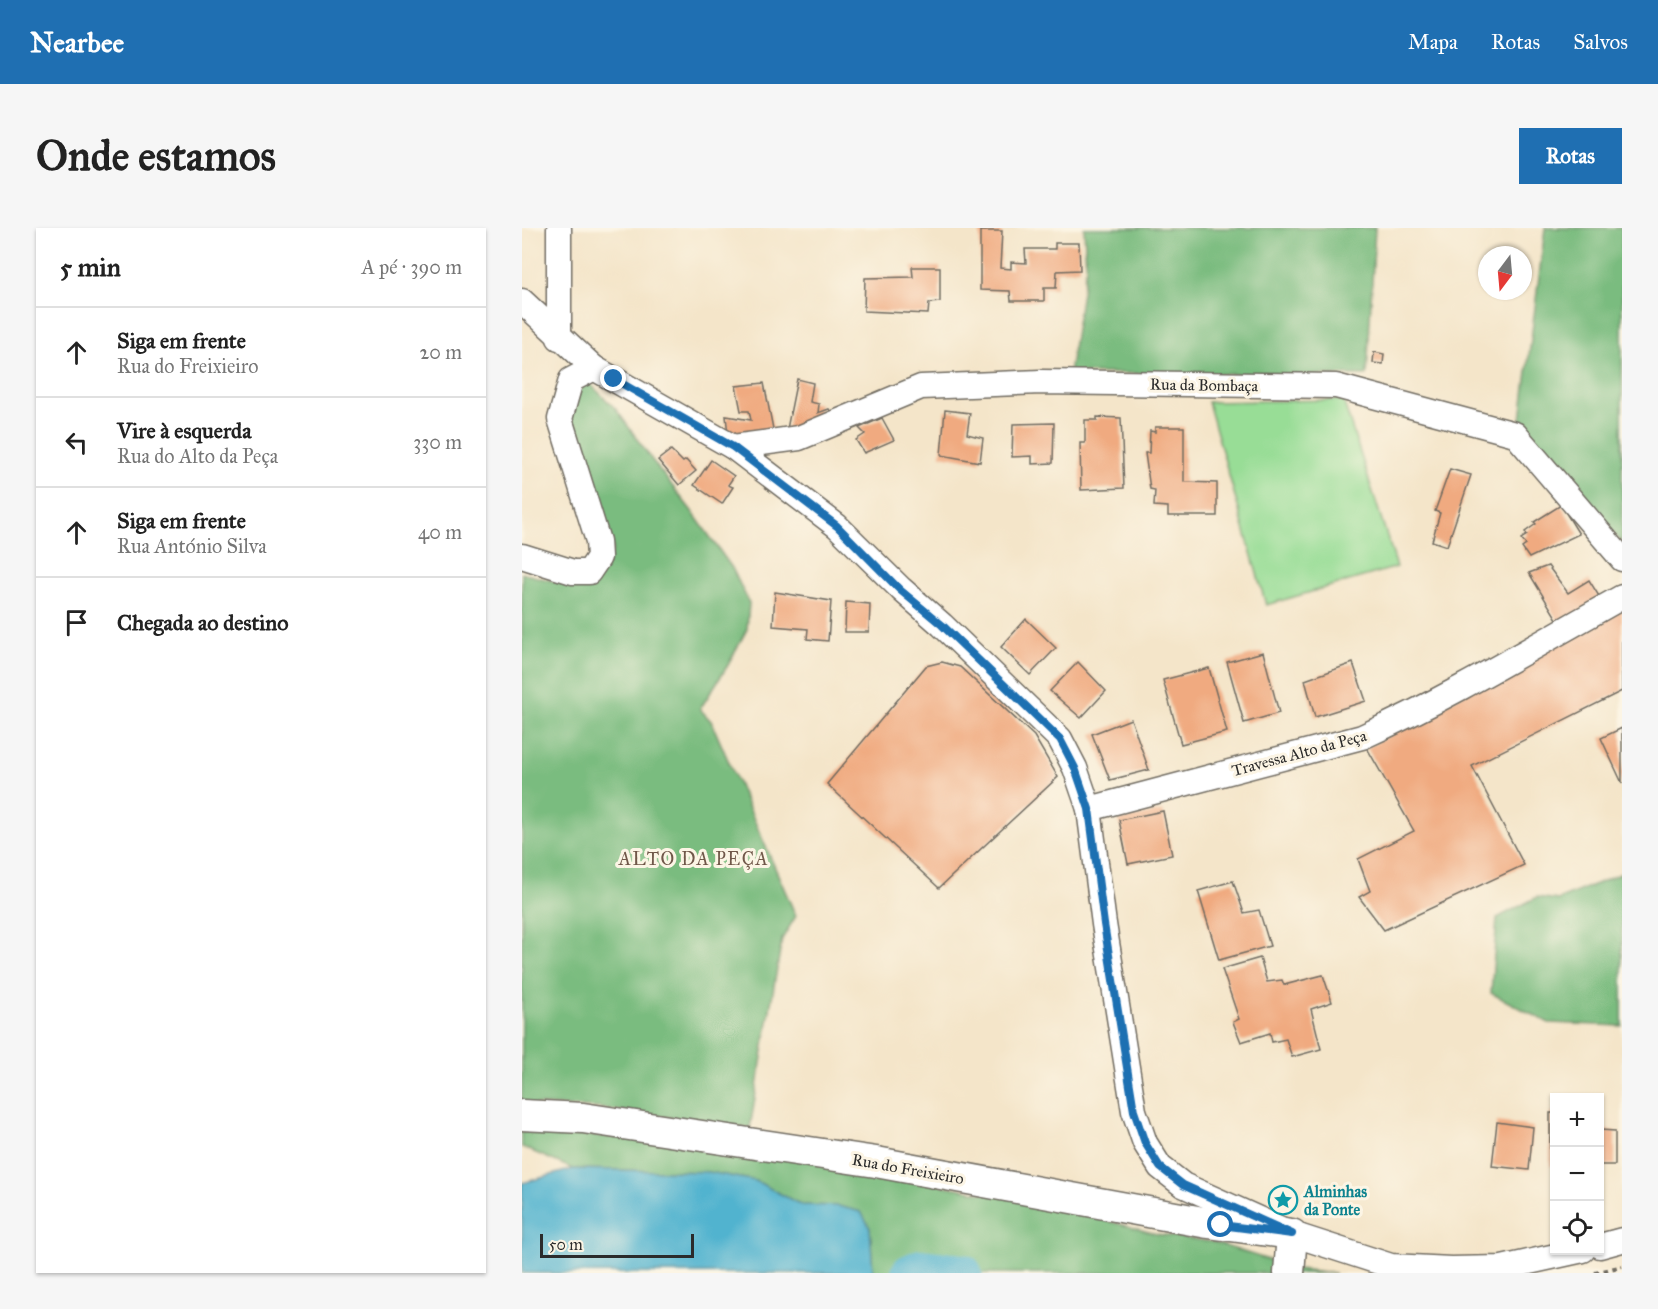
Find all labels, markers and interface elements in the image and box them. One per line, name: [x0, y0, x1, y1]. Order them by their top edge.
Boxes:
text: Nearbee: [30, 25, 124, 60]
text: Mapa: [1408, 29, 1458, 55]
text: Rotas: [1491, 29, 1540, 55]
text: Salvos: [1573, 29, 1628, 55]
button: Rotas: [1519, 128, 1622, 184]
text: Onde estamos: [36, 130, 276, 182]
north arrow: [1478, 246, 1532, 300]
text: 5 min: [60, 251, 121, 283]
text: A pé · 390 m: [361, 255, 462, 279]
text: Siga em frente: [117, 327, 246, 354]
icon: ahead: [60, 336, 93, 369]
text: 20 m: [419, 340, 462, 364]
text: Rua do Freixieiro: [117, 354, 258, 378]
route end: [600, 365, 626, 391]
street label: Rua da Bombaça: [1150, 375, 1258, 395]
text: Vire à esquerda: [117, 417, 251, 444]
icon: left: [60, 426, 93, 459]
text: 330 m: [413, 430, 462, 454]
text: Rua do Alto da Peça: [117, 444, 278, 468]
text: Siga em frente: [117, 507, 246, 534]
icon: ahead: [60, 516, 93, 549]
text: 40 m: [418, 520, 462, 544]
text: Rua António Silva: [117, 534, 267, 558]
icon: arrive: [60, 606, 93, 639]
text: Chegada ao destino: [117, 609, 288, 636]
street label: Travessa Alto da Peça: [1230, 726, 1369, 780]
district label: ALTO DA PEÇA: [618, 848, 769, 870]
map controls: [1550, 1093, 1604, 1255]
button: +: [1550, 1093, 1604, 1147]
button: −: [1550, 1147, 1604, 1201]
street label: Rua do Freixieiro: [851, 1150, 965, 1188]
place label: Alminhas da Ponte: [1303, 1182, 1367, 1219]
place icon: Alminhas da Ponte: [1267, 1184, 1299, 1216]
button: locate: [1550, 1201, 1604, 1255]
route start: [1207, 1211, 1233, 1237]
scale bar: [540, 1231, 694, 1258]
text: 50 m: [549, 1235, 583, 1254]

